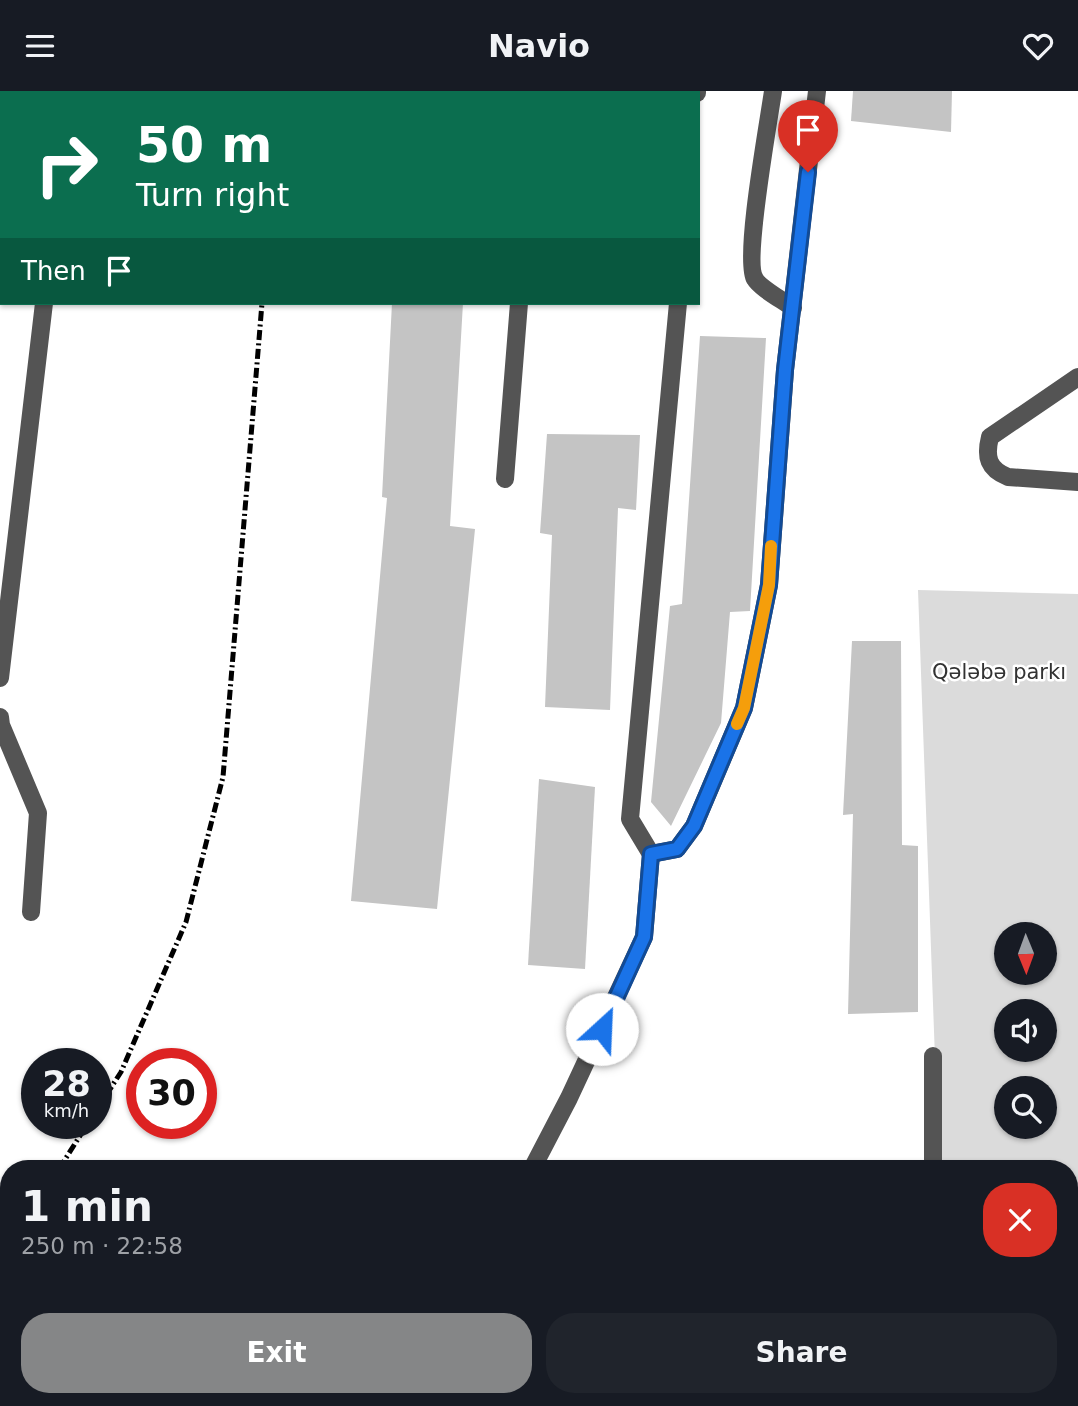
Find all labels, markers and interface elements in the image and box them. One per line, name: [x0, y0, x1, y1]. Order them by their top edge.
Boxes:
icon: menu: [21, 27, 59, 65]
text: Navio: [488, 27, 590, 65]
icon: heart: [1019, 27, 1057, 65]
pin: [778, 100, 838, 172]
icon: arrive: [789, 111, 827, 149]
text: 50 m: [136, 117, 272, 174]
icon: right: [21, 119, 112, 210]
text: Turn right: [136, 176, 289, 214]
icon: arrive: [100, 252, 138, 290]
text: Then: [21, 256, 86, 286]
park label: Qələbə parkı: [932, 660, 1066, 684]
north arrow: [994, 922, 1057, 985]
map controls: [994, 922, 1057, 1139]
position arrow: [565, 992, 639, 1066]
button: sound: [994, 999, 1057, 1062]
speed limit sign: 30: [126, 1048, 217, 1139]
text: 28: [42, 1064, 91, 1104]
button: search: [994, 1076, 1057, 1139]
text: km/h: [44, 1100, 89, 1121]
text: 1 min: [21, 1182, 153, 1231]
button: close: [983, 1183, 1057, 1257]
text: 250 m · 22:58: [21, 1233, 183, 1259]
button: Exit: [21, 1313, 532, 1393]
button: Share: [546, 1313, 1057, 1393]

